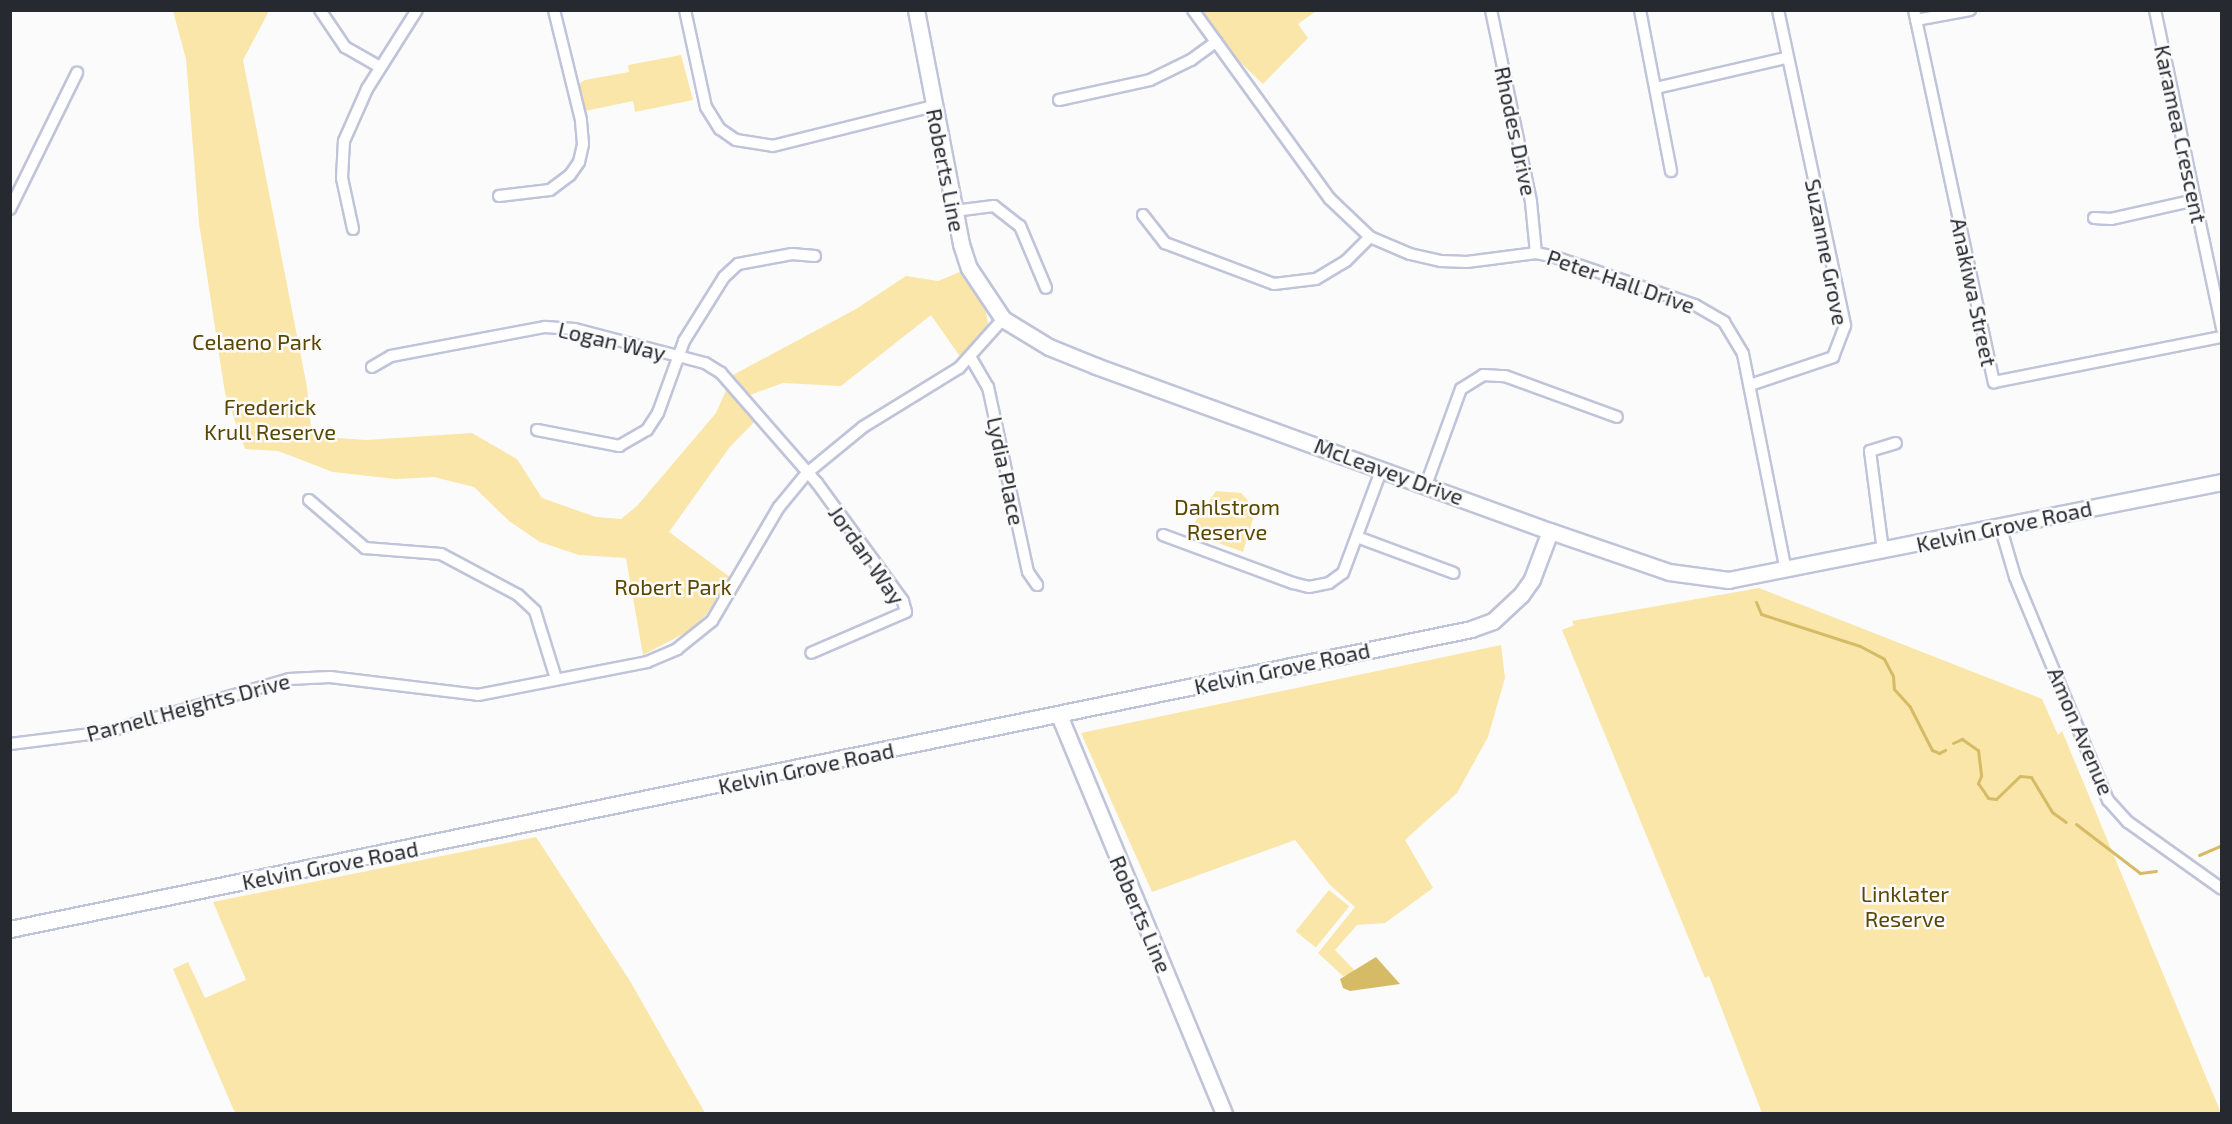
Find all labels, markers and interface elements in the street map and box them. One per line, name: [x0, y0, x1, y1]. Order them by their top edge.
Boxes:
street label: Karamea Crescent: [2149, 42, 2213, 226]
street label: Rhodes Drive: [1489, 64, 1543, 198]
street label: Roberts Line: [921, 106, 971, 234]
street label: Suzanne Grove: [1800, 177, 1854, 327]
street label: Anakiwa Street: [1945, 215, 2003, 369]
street label: Peter Hall Drive: [1543, 243, 1699, 319]
street label: Logan Way: [555, 316, 669, 366]
park label: Celaeno Park: [192, 329, 322, 355]
park label: Frederick Krull Reserve: [204, 393, 336, 445]
street label: Lydia Place: [982, 414, 1030, 528]
street label: McLeavey Drive: [1311, 432, 1467, 510]
park label: Dahlstrom Reserve: [1174, 493, 1280, 544]
street label: Kelvin Grove Road: [1914, 494, 2094, 558]
street label: Jordan Way: [823, 500, 911, 610]
park label: Robert Park: [614, 574, 732, 600]
street label: Kelvin Grove Road: [1192, 636, 1372, 700]
street label: Amon Avenue: [2042, 663, 2120, 799]
street label: Parnell Heights Drive: [83, 667, 293, 747]
street label: Kelvin Grove Road: [716, 736, 896, 800]
street label: Kelvin Grove Road: [240, 835, 420, 895]
street label: Roberts Line: [1104, 851, 1178, 977]
park label: Linklater Reserve: [1861, 880, 1949, 932]

